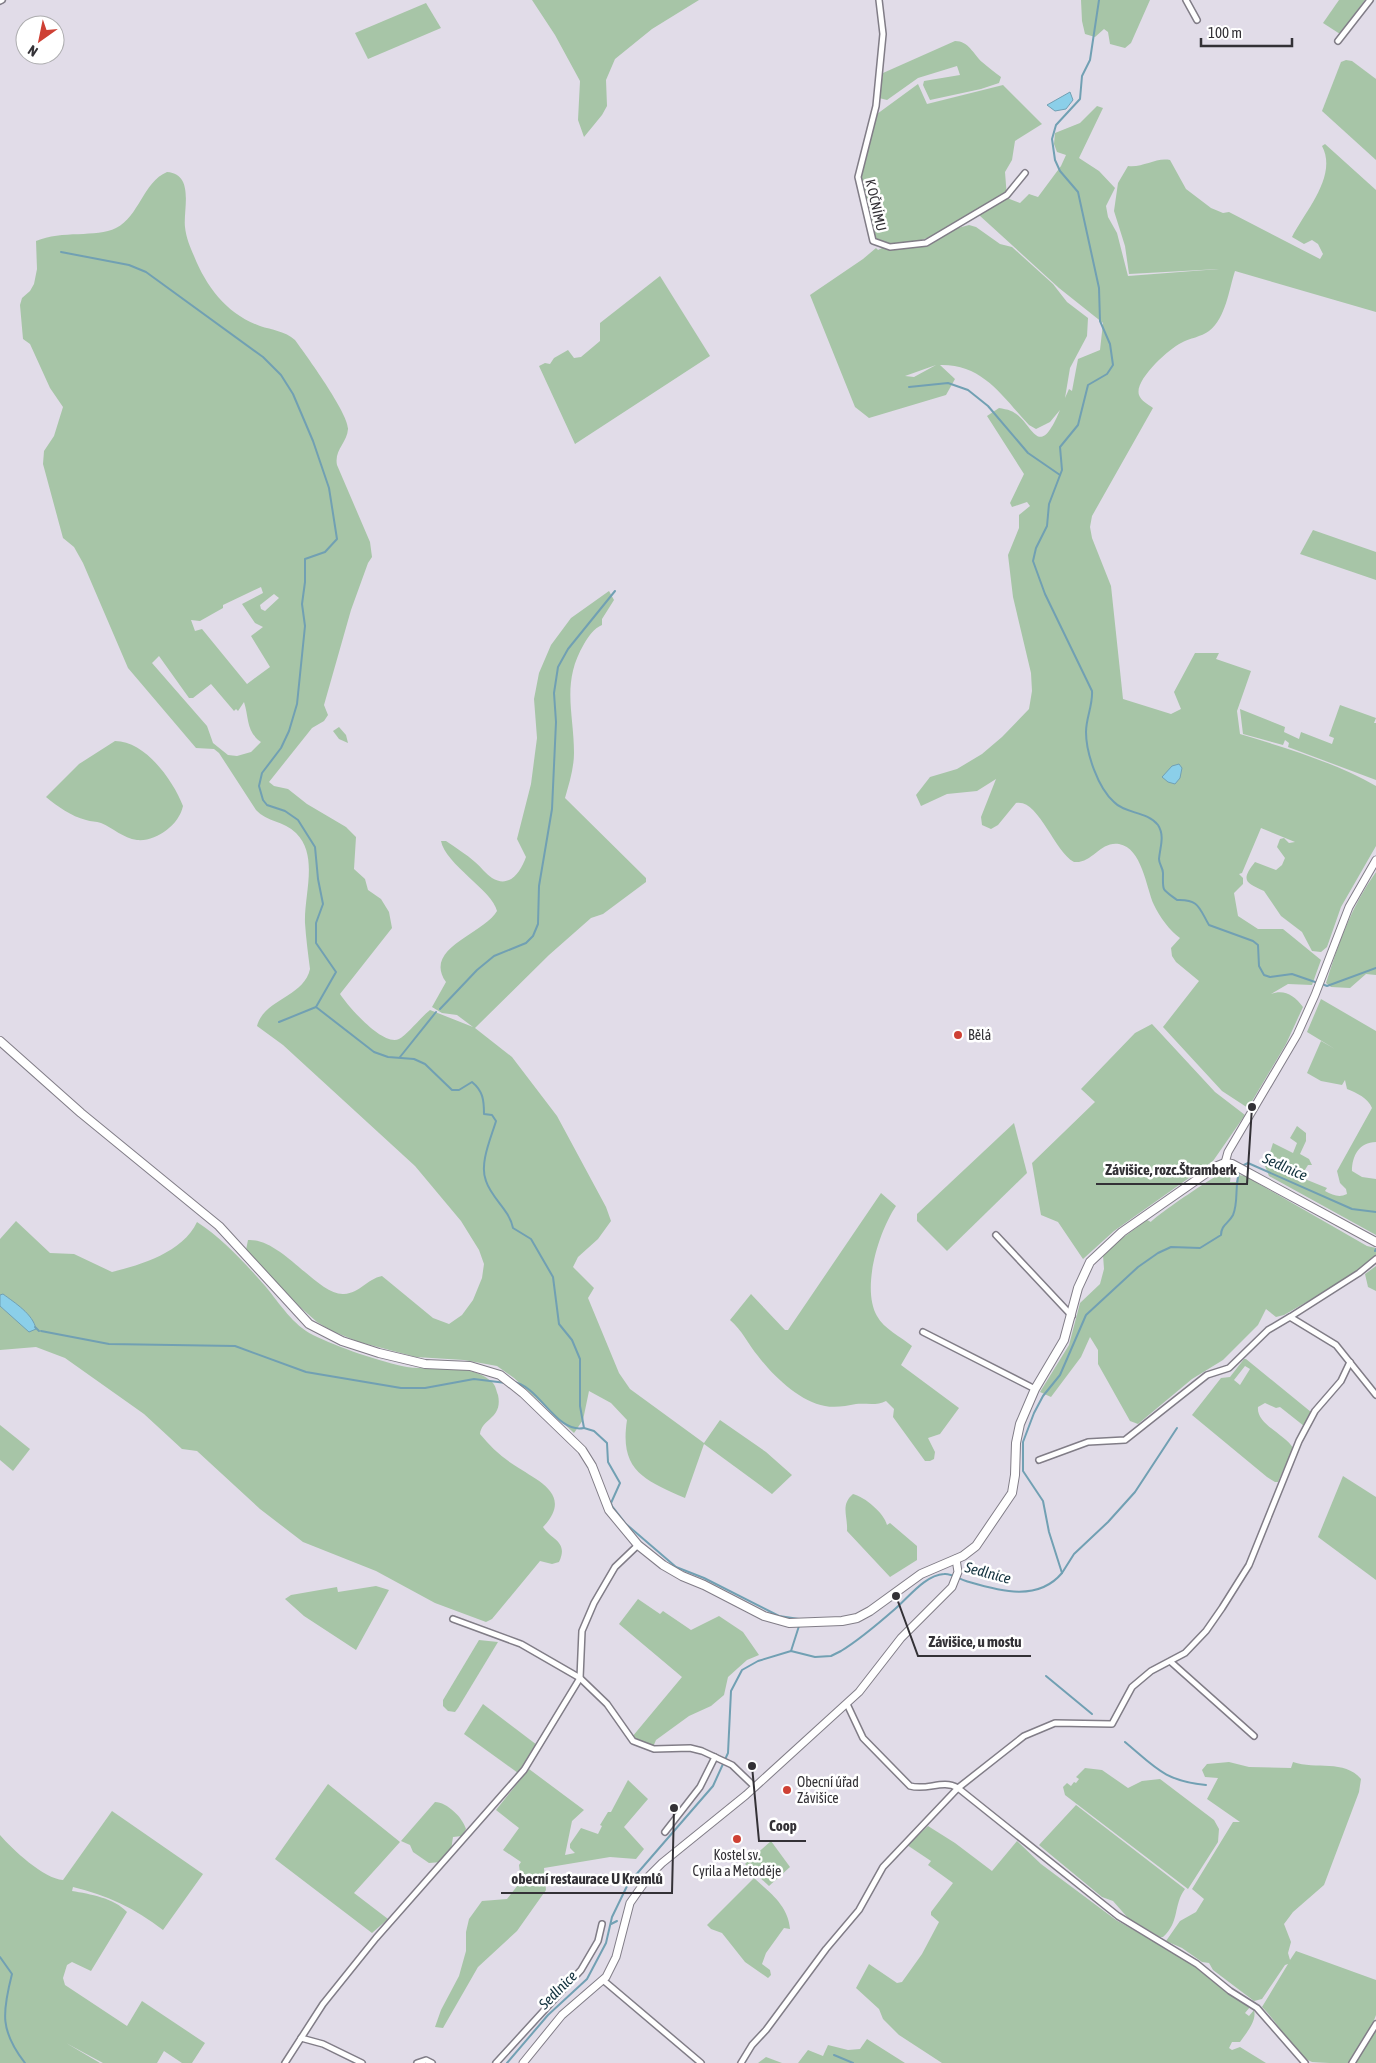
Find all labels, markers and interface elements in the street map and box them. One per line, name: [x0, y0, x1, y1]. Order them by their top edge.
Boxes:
north arrow: [15, 15, 65, 65]
scale bar: [1201, 15, 1292, 47]
text: 100 m: [1208, 24, 1242, 41]
text: N: [25, 42, 41, 60]
street label: K OČNÍMU: [862, 177, 891, 232]
place label: Bělá: [968, 1027, 991, 1043]
marker: Bělá: [952, 1029, 964, 1041]
water label: Sedlnice: [1259, 1149, 1310, 1184]
callout: Závišice, rozc.Štramberk: [1096, 1154, 1247, 1184]
text: Závišice, rozc.Štramberk: [1105, 1161, 1237, 1178]
water label: Sedlnice: [962, 1558, 1013, 1587]
callout: Závišice, u mostu: [918, 1626, 1031, 1656]
text: Závišice, u mostu: [928, 1633, 1022, 1650]
place label: Obecní úřad Závišice: [797, 1774, 859, 1806]
marker: Obecní úřad Závišice: [781, 1784, 793, 1796]
callout: Coop: [759, 1811, 806, 1841]
text: Coop: [769, 1817, 797, 1834]
marker: Kostel sv. Cyrila a Metoděje: [731, 1833, 743, 1845]
place label: Kostel sv. Cyrila a Metoděje: [693, 1847, 781, 1879]
callout: obecní restaurace U Kremlů: [501, 1863, 672, 1893]
text: obecní restaurace U Kremlů: [511, 1870, 663, 1887]
water label: Sedlnice: [534, 1967, 580, 2013]

